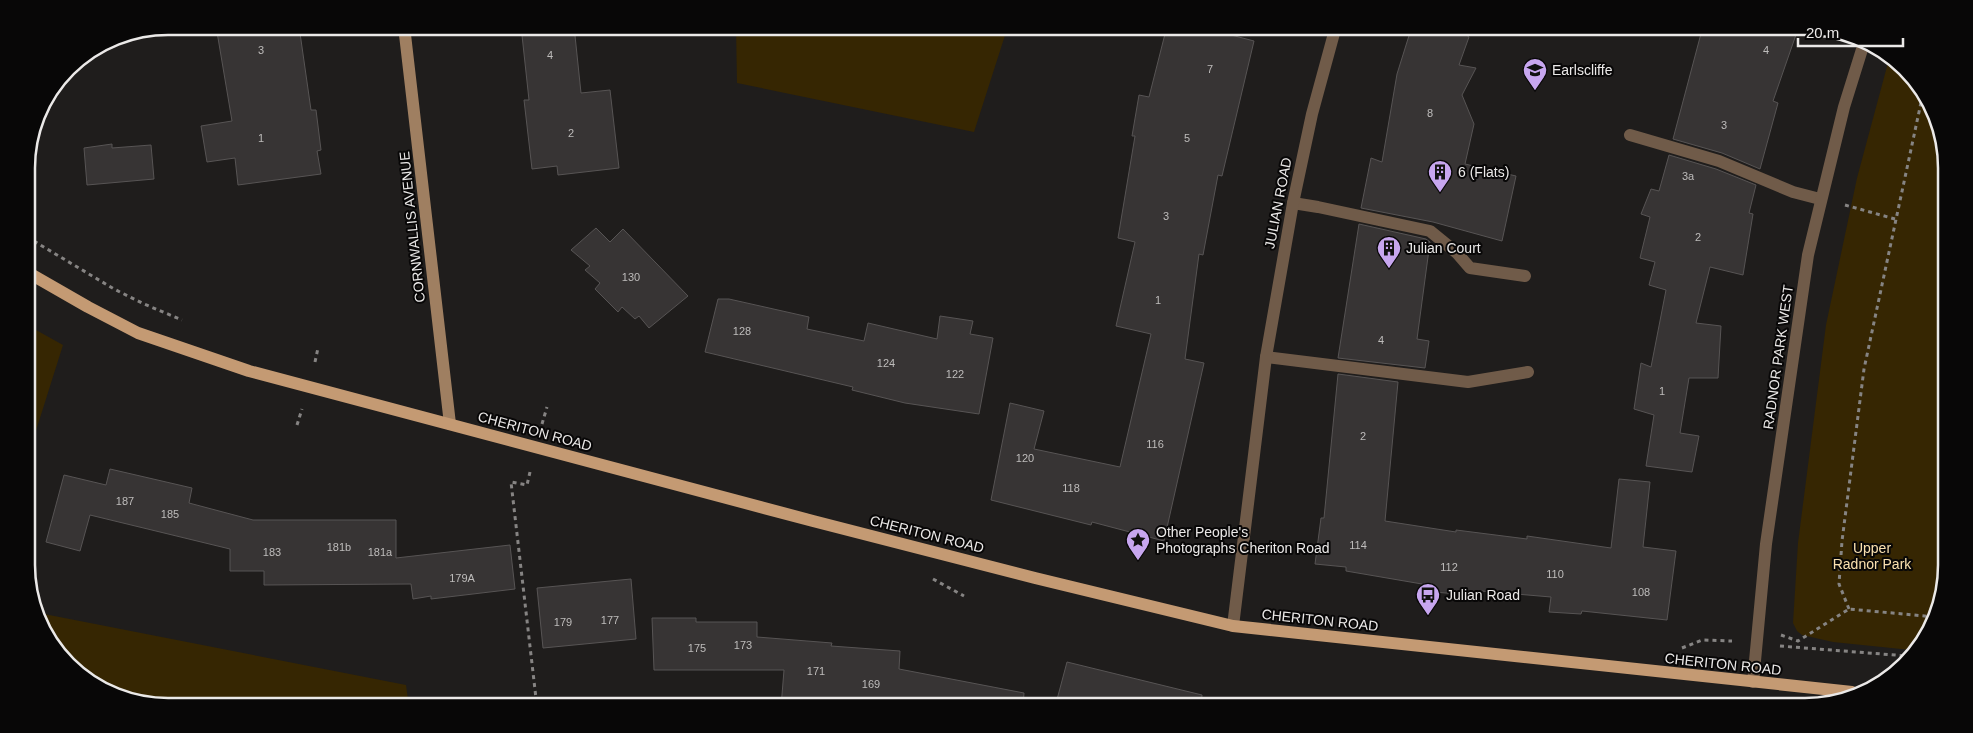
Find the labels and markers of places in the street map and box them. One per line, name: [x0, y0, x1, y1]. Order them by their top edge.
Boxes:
school or university icon: Earlscliffe: [1522, 57, 1548, 91]
place label: Earlscliffe: [1552, 62, 1613, 78]
building icon: 6 (Flats): [1427, 159, 1453, 193]
place label: 6 (Flats): [1458, 164, 1509, 180]
building icon: Julian Court: [1376, 235, 1402, 269]
place label: Julian Court: [1406, 240, 1481, 256]
place label: Other People's Photographs Cheriton Road: [1156, 524, 1330, 556]
place icon: Other People's Photographs Cheriton Road: [1125, 527, 1151, 561]
bus stop icon: Julian Road: [1415, 582, 1441, 616]
place label: Julian Road: [1446, 587, 1520, 603]

